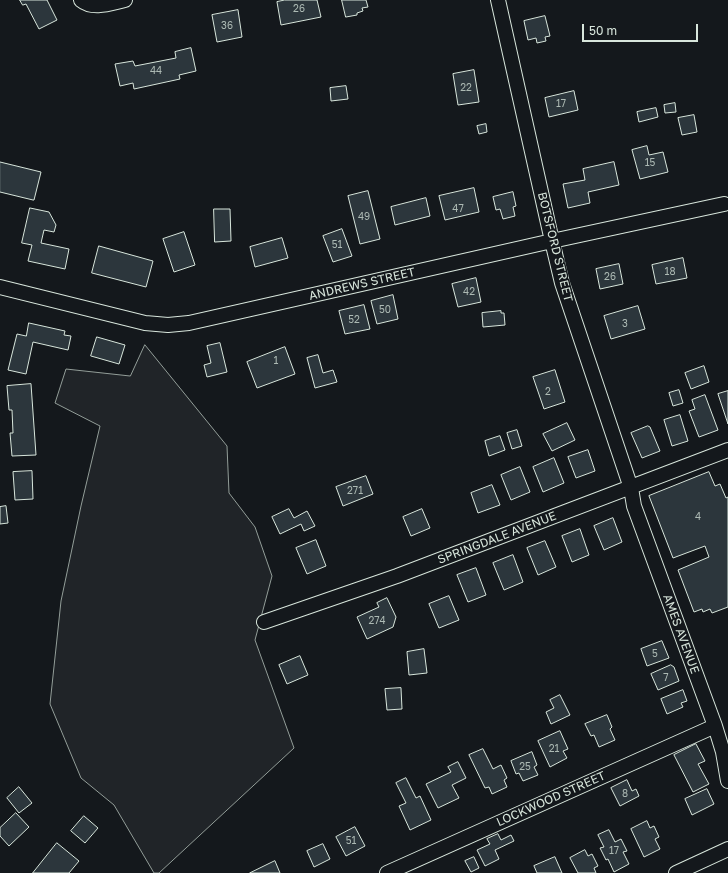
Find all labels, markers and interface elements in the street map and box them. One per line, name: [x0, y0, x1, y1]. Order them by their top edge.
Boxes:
house number: 26: [293, 3, 305, 15]
scale bar: [584, 16, 700, 42]
house number: 36: [221, 20, 233, 32]
text: 50 m: [589, 23, 617, 38]
house number: 44: [150, 65, 162, 77]
house number: 22: [460, 82, 472, 94]
house number: 17: [556, 98, 566, 110]
house number: 15: [645, 157, 655, 169]
street label: BOTSFORD STREET: [534, 191, 576, 303]
house number: 47: [452, 203, 464, 215]
house number: 49: [358, 211, 370, 223]
house number: 51: [332, 239, 342, 251]
street label: ANDREWS STREET: [308, 265, 416, 303]
house number: 18: [665, 266, 675, 278]
house number: 26: [604, 271, 616, 283]
house number: 42: [463, 286, 475, 298]
house number: 50: [379, 304, 391, 316]
house number: 52: [348, 314, 360, 326]
house number: 3: [622, 318, 628, 330]
house number: 1: [274, 355, 278, 367]
house number: 2: [545, 386, 551, 398]
house number: 271: [347, 485, 363, 497]
street label: SPRINGDALE AVENUE: [436, 509, 558, 567]
house number: 4: [695, 511, 701, 523]
street label: AMES AVENUE: [660, 592, 702, 676]
house number: 274: [368, 615, 386, 627]
house number: 5: [652, 648, 658, 660]
house number: 7: [663, 672, 669, 684]
house number: 21: [549, 743, 559, 755]
house number: 25: [519, 761, 531, 773]
street label: LOCKWOOD STREET: [494, 768, 608, 830]
house number: 8: [622, 788, 628, 800]
house number: 51: [346, 835, 356, 847]
house number: 17: [609, 845, 619, 857]

